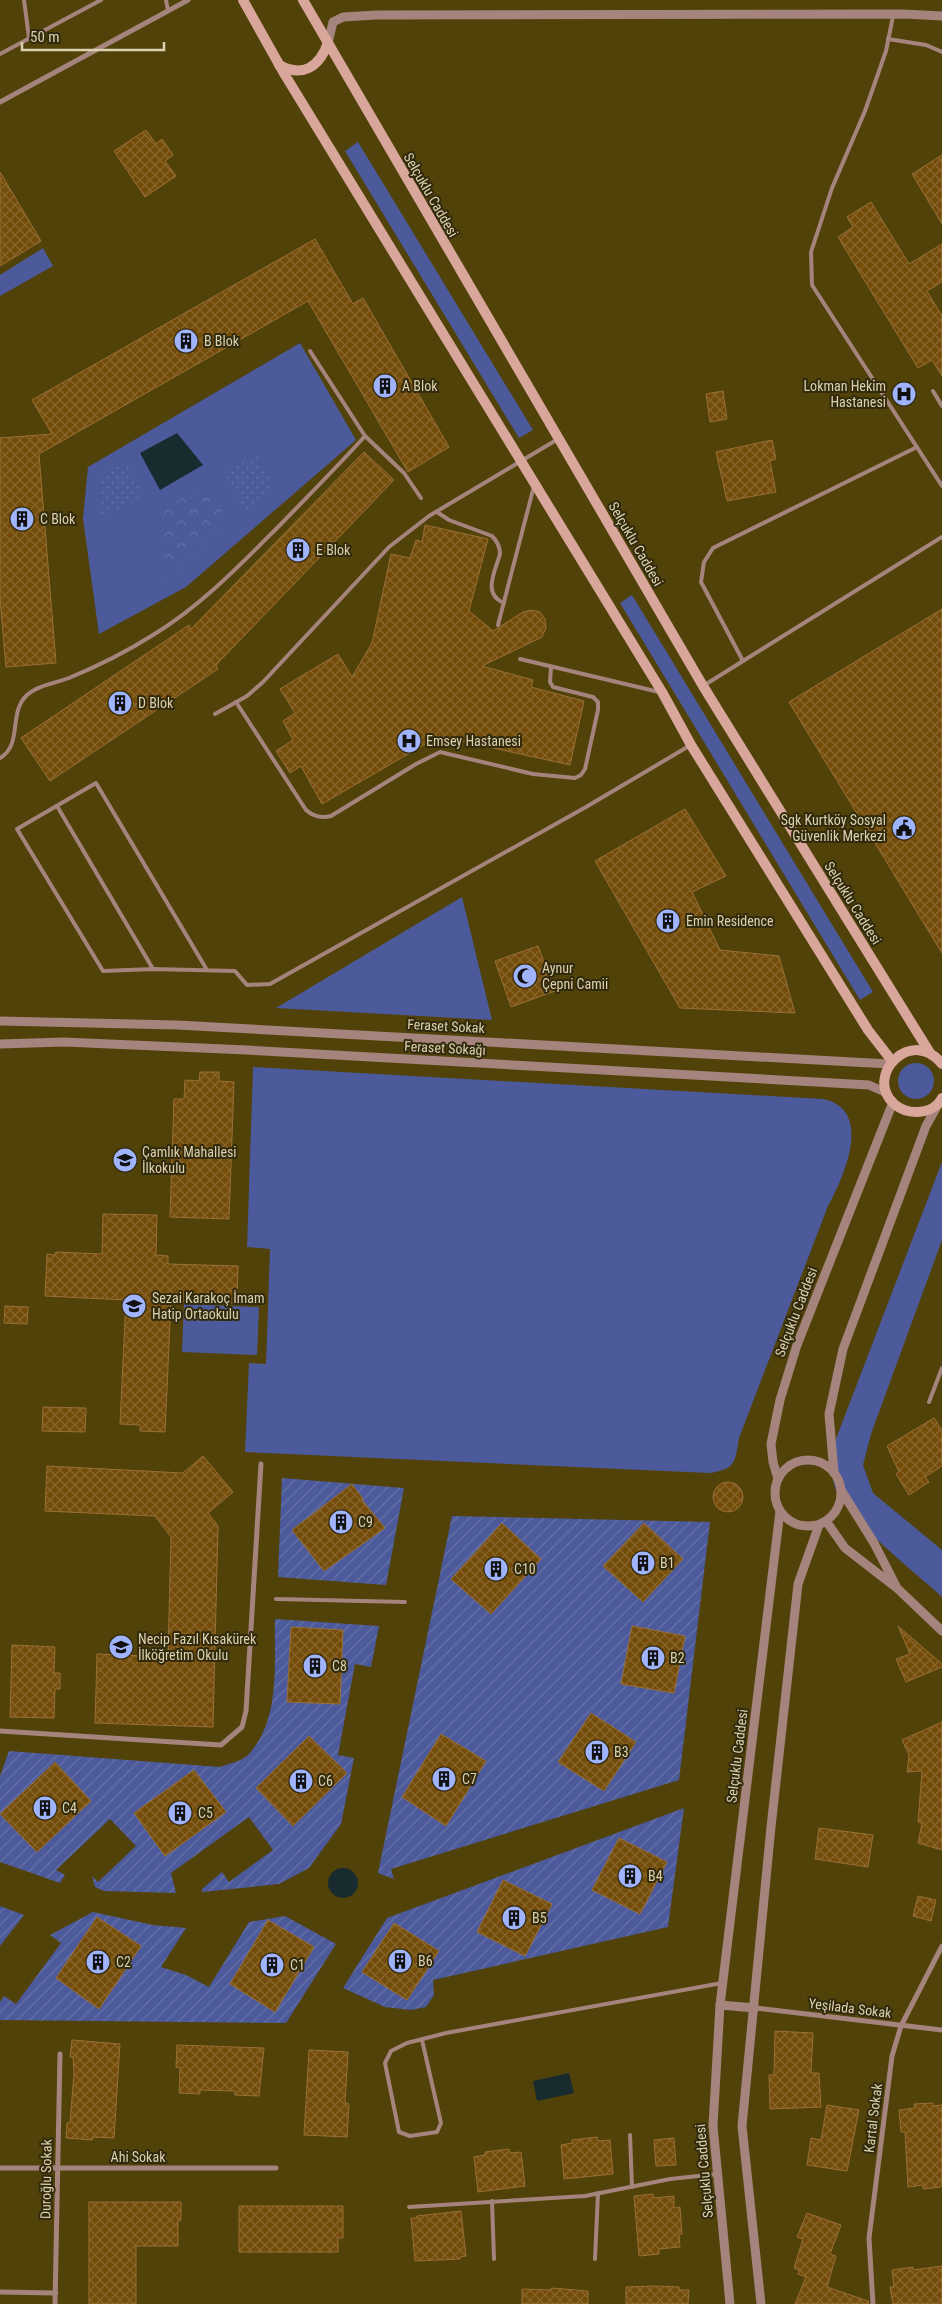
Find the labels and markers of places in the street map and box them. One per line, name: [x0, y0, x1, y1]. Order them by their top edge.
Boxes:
building icon: B Blok: [173, 328, 199, 354]
place label: B Blok: [204, 333, 240, 349]
building icon: A Blok: [372, 373, 398, 399]
place label: A Blok: [402, 378, 438, 394]
place label: Lokman Hekim Hastanesi: [803, 378, 886, 410]
hospital icon: Lokman Hekim Hastanesi: [891, 381, 917, 407]
building icon: C Blok: [9, 506, 35, 532]
place label: C Blok: [40, 511, 76, 527]
building icon: E Blok: [285, 537, 311, 563]
place label: E Blok: [316, 542, 351, 558]
building icon: D Blok: [107, 690, 133, 716]
place label: D Blok: [138, 695, 174, 711]
hospital icon: Emsey Hastanesi: [396, 728, 422, 754]
place label: Emsey Hastanesi: [426, 733, 521, 749]
place label: Sgk Kurtköy Sosyal Güvenlik Merkezi: [781, 812, 886, 844]
public building icon: Sgk Kurtköy Sosyal Güvenlik Merkezi: [891, 815, 917, 841]
building icon: Emin Residence: [655, 908, 681, 934]
place label: Emin Residence: [686, 913, 774, 929]
place label: Aynur Çepni Camii: [542, 960, 608, 992]
mosque icon: Aynur Çepni Camii: [512, 963, 538, 989]
place label: Çamlık Mahallesi İlkokulu: [142, 1144, 237, 1176]
school or university icon: Çamlık Mahallesi İlkokulu: [112, 1147, 138, 1173]
place label: Sezai Karakoç İmam Hatip Ortaokulu: [152, 1290, 264, 1322]
school or university icon: Sezai Karakoç İmam Hatip Ortaokulu: [121, 1293, 147, 1319]
building icon: C9: [328, 1509, 354, 1535]
place label: C9: [358, 1514, 373, 1530]
building icon: B1: [630, 1550, 656, 1576]
place label: B1: [660, 1555, 675, 1571]
building icon: C10: [483, 1556, 509, 1582]
place label: C10: [514, 1561, 536, 1577]
place label: Necip Fazıl Kısakürek İlköğretim Okulu: [138, 1631, 257, 1663]
school or university icon: Necip Fazıl Kısakürek İlköğretim Okulu: [108, 1634, 134, 1660]
building icon: B2: [640, 1645, 666, 1671]
place label: B2: [670, 1650, 685, 1666]
building icon: C8: [302, 1653, 328, 1679]
place label: C8: [332, 1658, 347, 1674]
building icon: B3: [584, 1739, 610, 1765]
place label: B3: [614, 1744, 629, 1760]
building icon: C7: [431, 1766, 457, 1792]
building icon: C6: [288, 1768, 314, 1794]
place label: C7: [462, 1771, 477, 1787]
place label: C6: [318, 1773, 333, 1789]
building icon: C4: [32, 1795, 58, 1821]
place label: C4: [62, 1800, 77, 1816]
building icon: C5: [167, 1800, 193, 1826]
place label: C5: [198, 1805, 213, 1821]
building icon: B4: [617, 1863, 643, 1889]
place label: B4: [648, 1868, 663, 1884]
building icon: B5: [501, 1905, 527, 1931]
place label: B5: [532, 1910, 547, 1926]
building icon: B6: [387, 1948, 413, 1974]
building icon: C2: [85, 1949, 111, 1975]
building icon: C1: [259, 1952, 285, 1978]
place label: B6: [418, 1953, 433, 1969]
place label: C2: [116, 1954, 131, 1970]
place label: C1: [290, 1957, 305, 1973]

